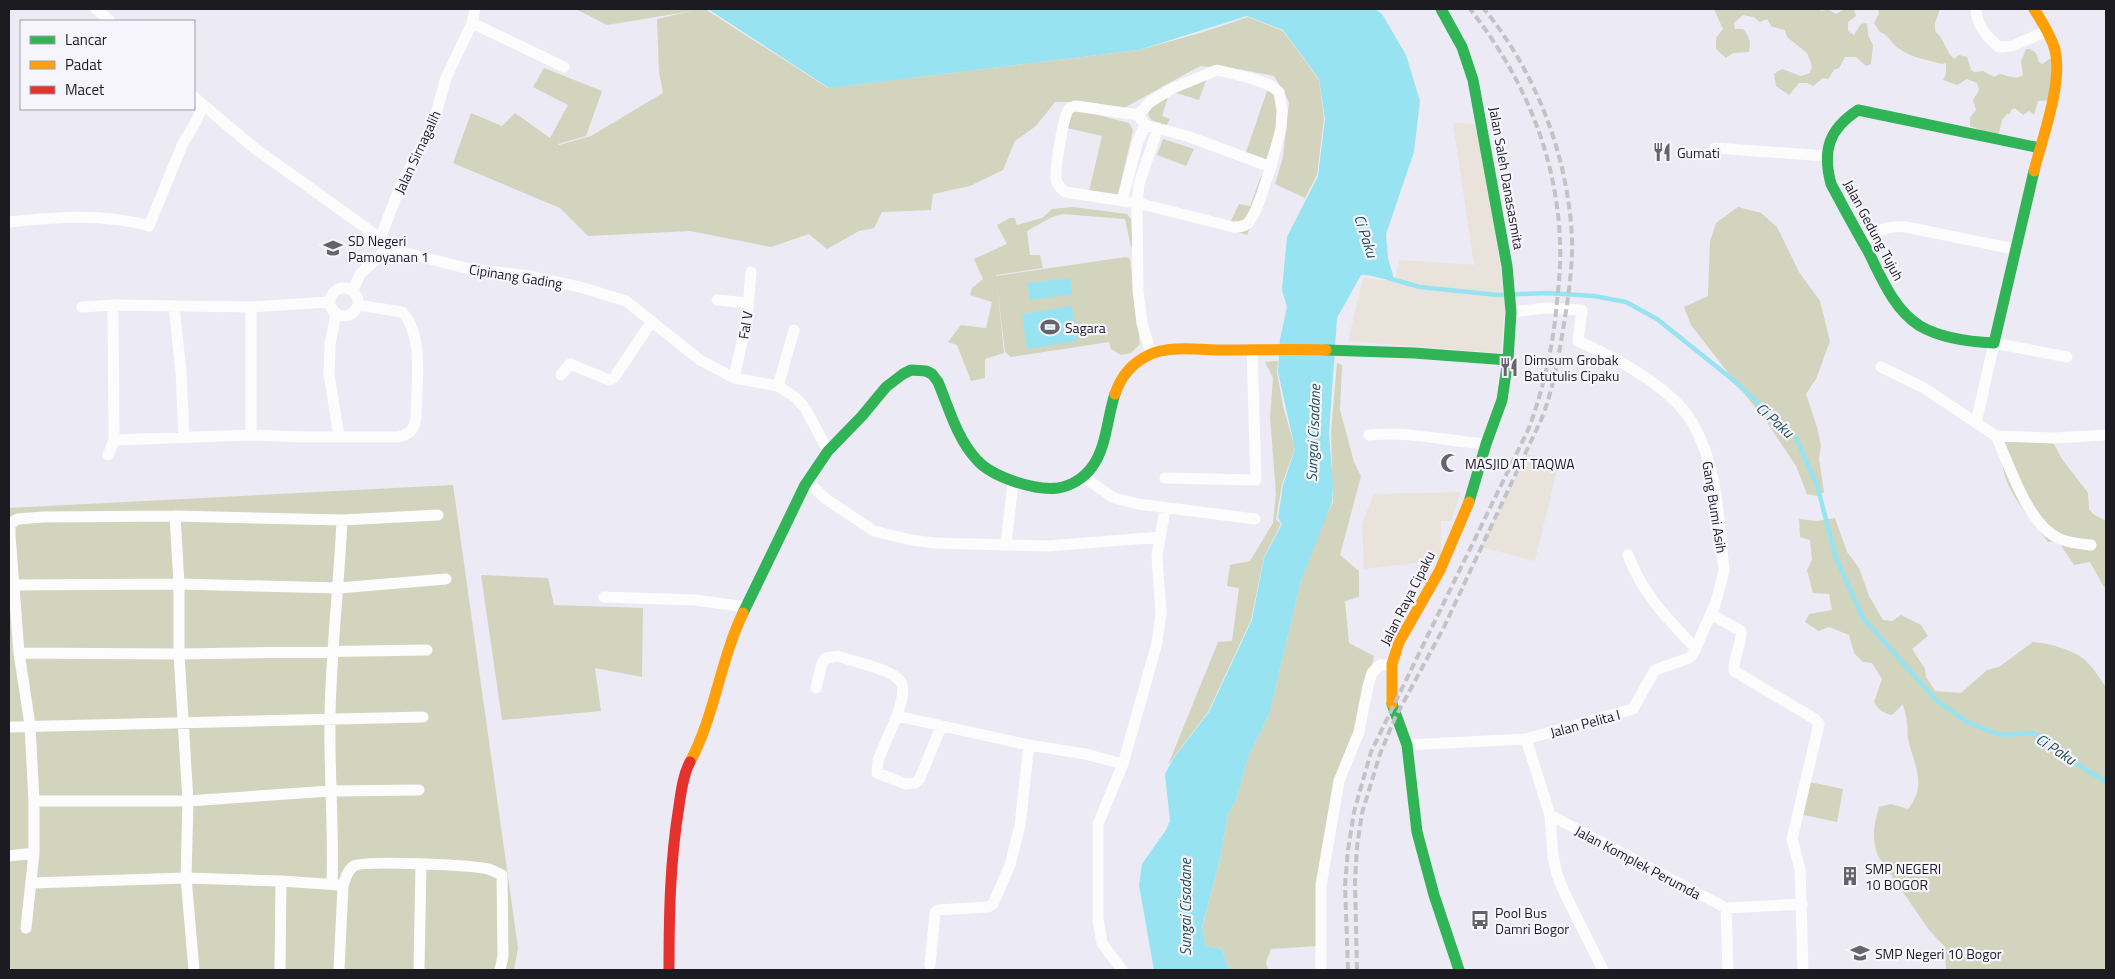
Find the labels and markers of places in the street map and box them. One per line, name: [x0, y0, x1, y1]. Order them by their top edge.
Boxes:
restaurant icon: Gumati: [1651, 141, 1673, 163]
place label: Gumati: [1677, 142, 1720, 163]
place label: SD Negeri Pamoyanan 1: [348, 230, 429, 267]
school or university icon: SD Negeri Pamoyanan 1: [322, 237, 344, 259]
sports icon: Sagara: [1039, 316, 1061, 338]
place label: Sagara: [1065, 317, 1106, 338]
place label: Dimsum Grobak Batutulis Cipaku: [1524, 349, 1619, 386]
restaurant icon: Dimsum Grobak Batutulis Cipaku: [1498, 356, 1520, 378]
mosque icon: MASJID AT TAQWA: [1439, 452, 1461, 474]
place label: MASJID AT TAQWA: [1465, 453, 1575, 474]
place label: SMP NEGERI 10 BOGOR: [1865, 858, 1941, 895]
building icon: SMP NEGERI 10 BOGOR: [1839, 865, 1861, 887]
place label: Pool Bus Damri Bogor: [1495, 902, 1569, 939]
bus stop icon: Pool Bus Damri Bogor: [1469, 909, 1491, 931]
school or university icon: SMP Negeri 10 Bogor: [1849, 942, 1871, 964]
place label: SMP Negeri 10 Bogor: [1875, 943, 2002, 964]

